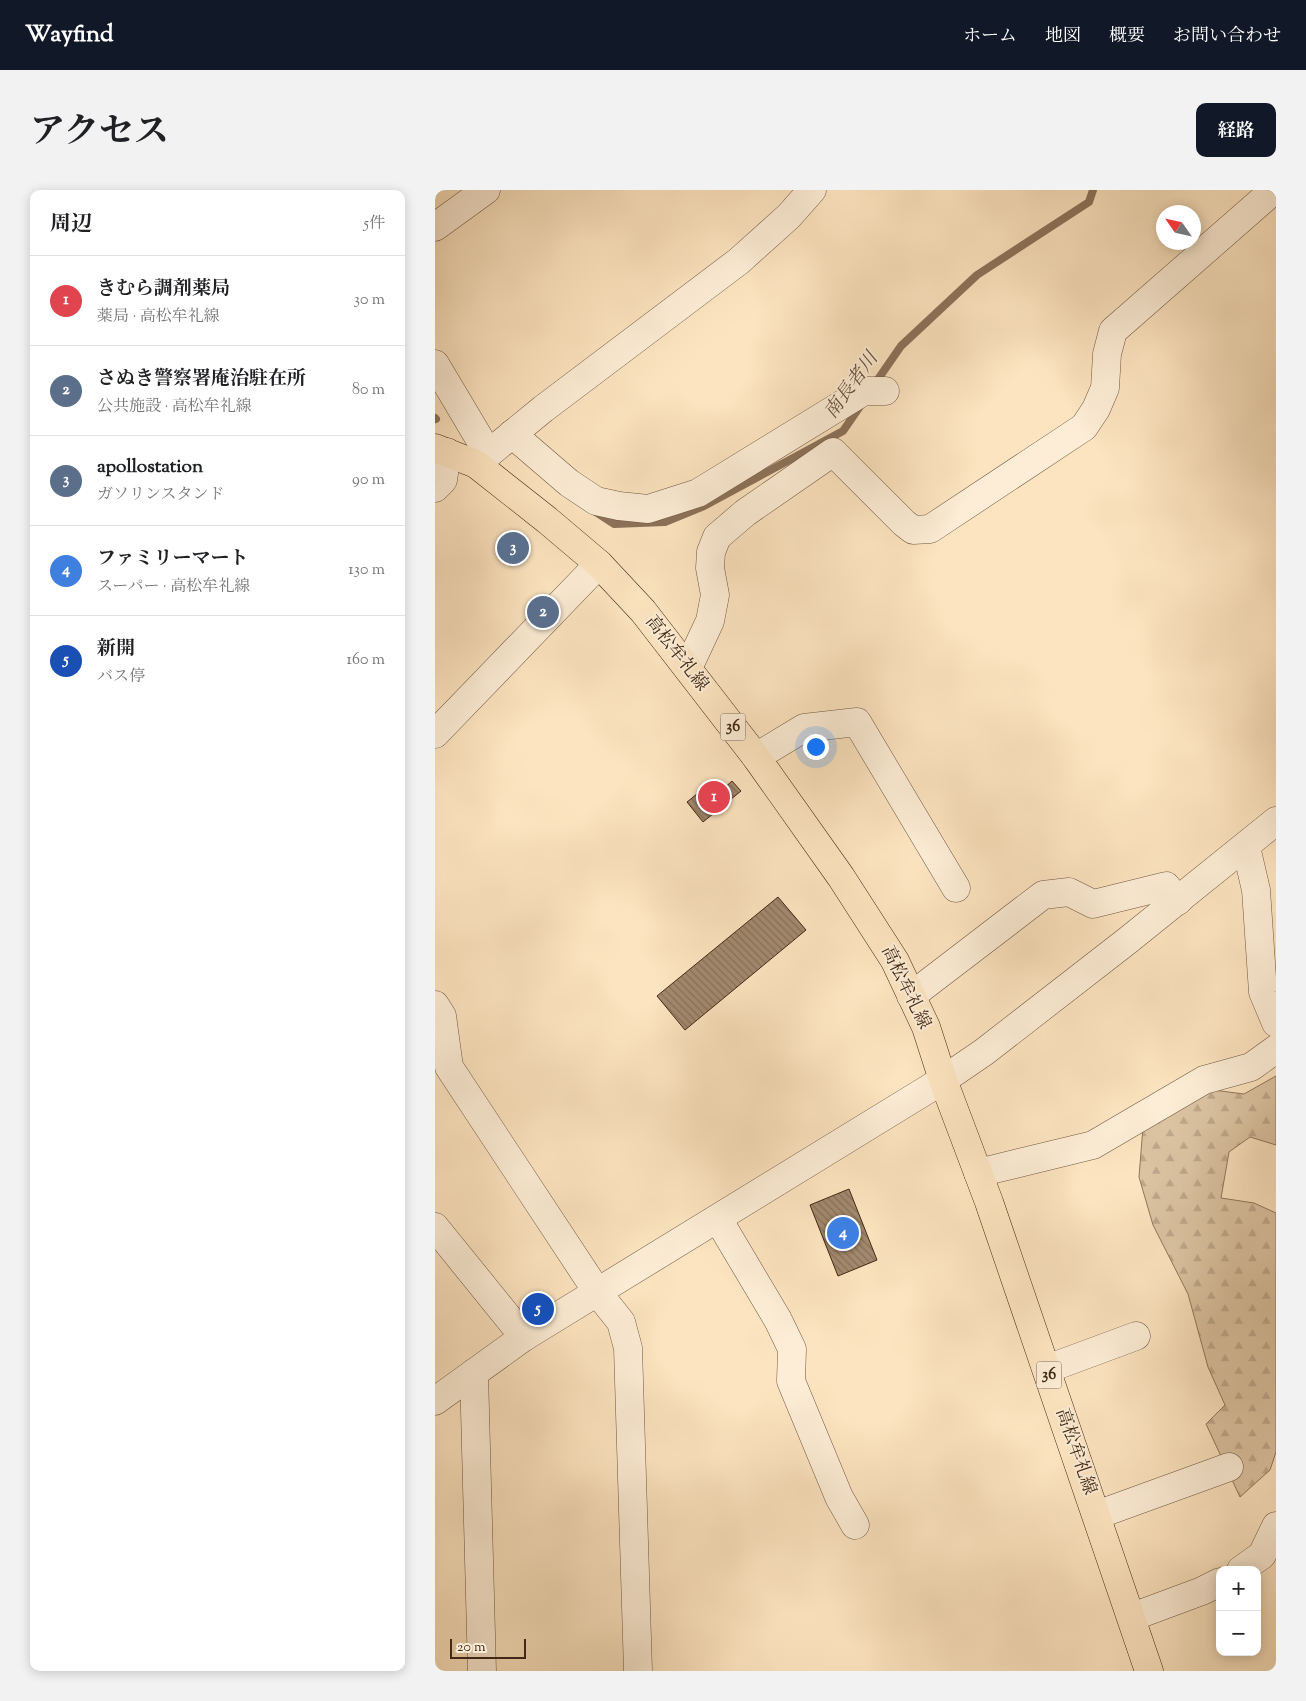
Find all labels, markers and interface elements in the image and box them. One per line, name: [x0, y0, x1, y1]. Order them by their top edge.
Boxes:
text: Wayfind: [25, 18, 113, 52]
text: ホーム: [963, 24, 1017, 50]
text: 地図: [1045, 24, 1081, 50]
text: 概要: [1109, 24, 1145, 50]
text: お問い合わせ: [1173, 24, 1281, 50]
button: 経路: [1196, 103, 1276, 157]
text: アクセス: [30, 108, 169, 159]
north arrow: [1156, 205, 1201, 250]
text: 周辺: [50, 210, 92, 240]
text: 5件: [364, 213, 385, 236]
text: きむら調剤薬局: [97, 276, 230, 303]
text: 1: [63, 289, 69, 312]
text: 30 m: [354, 289, 385, 312]
text: 薬局 · 高松牟礼線: [97, 306, 220, 329]
water label: 南長者川: [819, 346, 886, 425]
text: さぬき警察署庵治駐在所: [97, 366, 306, 393]
text: 2: [62, 379, 70, 402]
text: 80 m: [352, 379, 385, 402]
text: 公共施設 · 高松牟礼線: [97, 396, 252, 419]
text: apollostation: [97, 454, 203, 481]
text: 3: [63, 469, 69, 492]
text: 90 m: [352, 469, 385, 492]
text: ガソリンスタンド: [97, 484, 225, 507]
pin: 3: [497, 529, 529, 567]
text: ファミリーマート: [97, 546, 249, 573]
text: 4: [62, 559, 70, 582]
text: 130 m: [348, 559, 385, 582]
text: スーパー · 高松牟礼線: [97, 576, 250, 599]
pin: 2: [527, 593, 559, 631]
street label: 高松牟礼線: [638, 611, 714, 697]
text: 新開: [97, 636, 135, 663]
text: 5: [63, 649, 69, 672]
text: 160 m: [347, 649, 385, 672]
text: バス停: [97, 666, 145, 689]
road number: 36: [721, 714, 745, 740]
your location: [803, 734, 829, 760]
pin: 1: [698, 778, 730, 816]
street label: 高松牟礼線: [874, 942, 936, 1034]
pin: 4: [827, 1214, 859, 1252]
pin: 5: [522, 1290, 554, 1328]
road number: 36: [1037, 1362, 1061, 1388]
street label: 高松牟礼線: [1048, 1405, 1102, 1499]
map controls: [1216, 1566, 1261, 1656]
button: +: [1216, 1566, 1261, 1611]
button: −: [1216, 1611, 1261, 1656]
scale bar: [450, 1636, 526, 1659]
text: 20 m: [457, 1638, 486, 1658]

